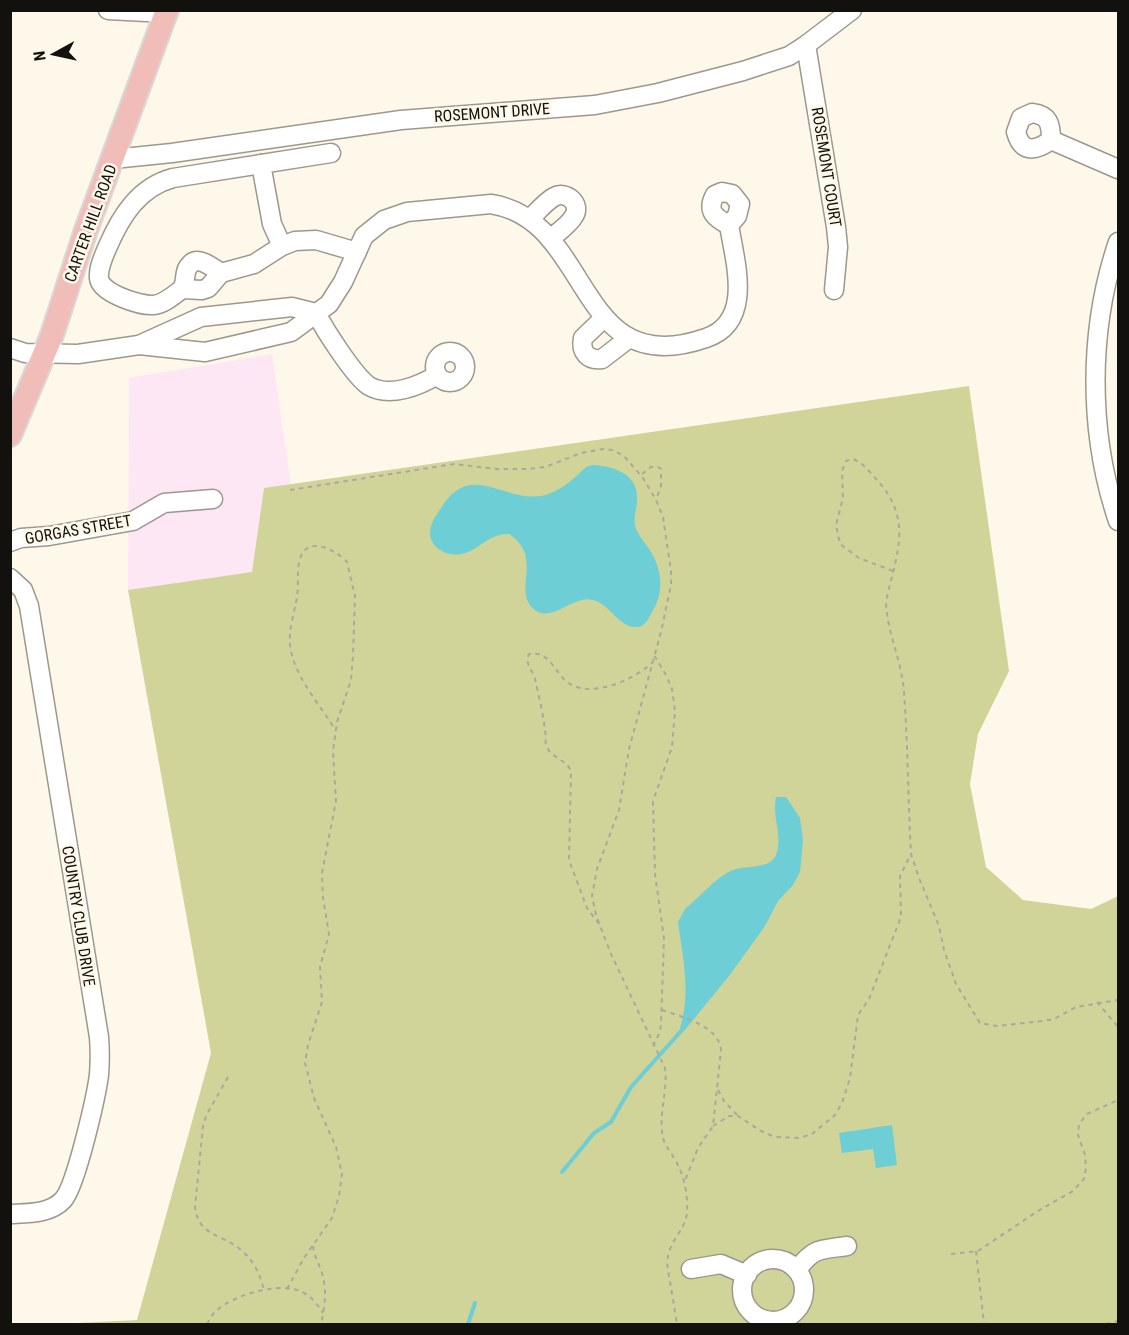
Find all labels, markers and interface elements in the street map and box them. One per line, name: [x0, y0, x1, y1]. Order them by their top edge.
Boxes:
north arrow: [24, 24, 84, 84]
text: N: [30, 50, 50, 62]
street label: ROSEMONT DRIVE: [434, 99, 551, 126]
street label: ROSEMONT COURT: [808, 106, 845, 228]
street label: CARTER HILL ROAD: [60, 162, 121, 285]
street label: GORGAS STREET: [23, 511, 133, 548]
street label: COUNTRY CLUB DRIVE: [58, 844, 99, 988]

